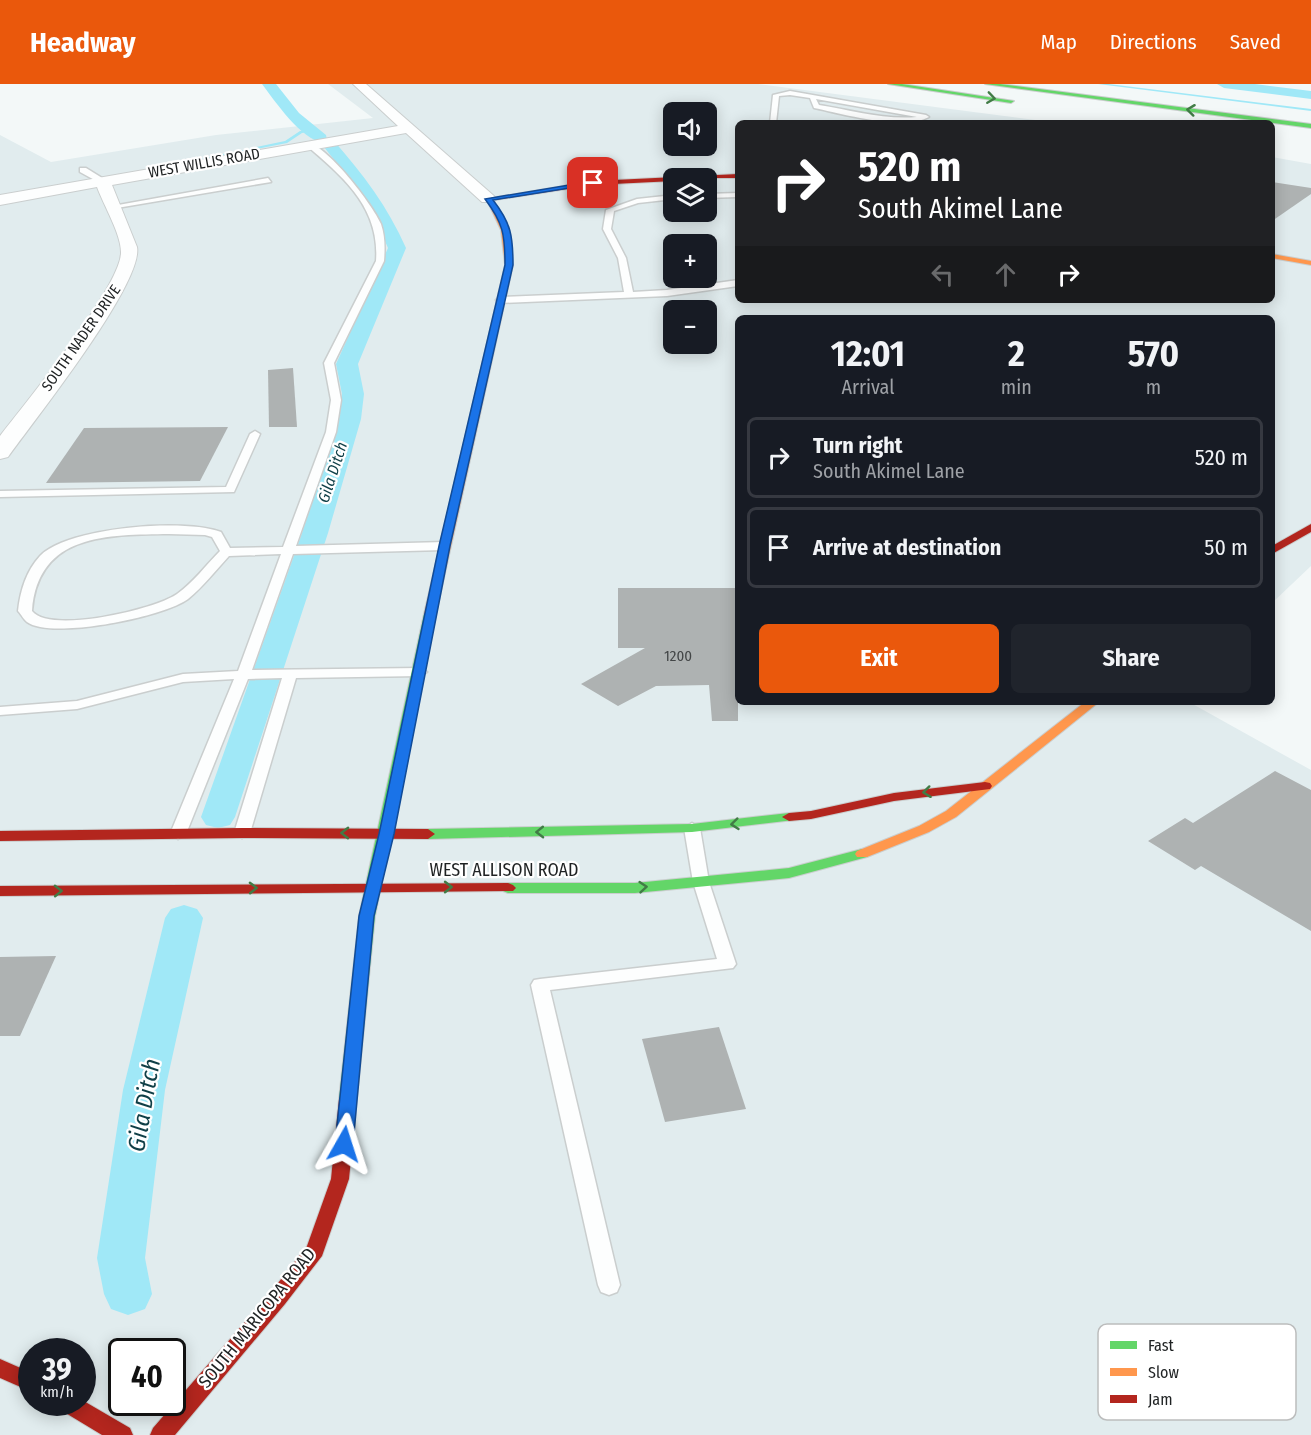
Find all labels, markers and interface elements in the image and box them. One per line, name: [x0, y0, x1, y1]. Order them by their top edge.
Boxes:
text: Headway: [30, 26, 136, 59]
text: Map: [1040, 29, 1077, 55]
text: Directions: [1110, 29, 1197, 55]
text: Saved: [1230, 29, 1281, 55]
one-way arrow: [986, 91, 995, 103]
map controls: [663, 102, 717, 354]
button: sound: [663, 102, 717, 156]
one-way arrow: [1186, 105, 1195, 117]
text: 520 m: [858, 142, 961, 192]
street label: WEST WILLIS ROAD: [147, 144, 261, 182]
icon: right: [759, 144, 837, 222]
pin: [567, 157, 618, 208]
icon: arrive: [576, 166, 609, 199]
button: layers: [663, 168, 717, 222]
text: South Akimel Lane: [858, 193, 1063, 225]
button: +: [663, 234, 717, 288]
icon: left: [926, 258, 959, 291]
icon: ahead: [989, 258, 1022, 291]
icon: right: [1052, 258, 1085, 291]
street label: SOUTH NADER DRIVE: [38, 282, 124, 394]
button: −: [663, 300, 717, 354]
text: 12:01: [831, 332, 905, 376]
text: 2: [1008, 332, 1025, 376]
text: 570: [1128, 332, 1179, 376]
text: Arrival: [841, 375, 894, 399]
text: min: [1001, 375, 1032, 399]
text: m: [1146, 375, 1161, 399]
text: Turn right: [813, 432, 902, 459]
water label: Gila Ditch: [314, 439, 351, 505]
icon: right: [762, 441, 795, 474]
text: 520 m: [1195, 444, 1248, 471]
text: South Akimel Lane: [813, 459, 965, 483]
icon: arrive: [762, 531, 795, 564]
text: Arrive at destination: [813, 534, 1001, 561]
text: 50 m: [1204, 534, 1248, 561]
button: Exit: [759, 624, 999, 693]
button: Share: [1011, 624, 1251, 693]
house number: 1200: [664, 647, 692, 665]
one-way arrow: [922, 785, 931, 798]
one-way arrow: [730, 817, 739, 830]
one-way arrow: [341, 826, 350, 839]
one-way arrow: [535, 826, 544, 838]
street label: WEST ALLISON ROAD: [429, 859, 579, 881]
one-way arrow: [444, 881, 453, 893]
one-way arrow: [639, 881, 648, 894]
one-way arrow: [249, 882, 258, 894]
one-way arrow: [54, 885, 63, 897]
water label: Gila Ditch: [122, 1056, 166, 1154]
position arrow: [312, 1112, 376, 1176]
street label: SOUTH MARICOPA ROAD: [194, 1244, 320, 1392]
legend: [1098, 1324, 1296, 1420]
text: Fast: [1148, 1336, 1175, 1355]
speed limit sign: 40: [108, 1338, 186, 1416]
text: 39: [42, 1352, 72, 1388]
text: Slow: [1148, 1363, 1179, 1382]
text: km/h: [40, 1383, 74, 1401]
text: Jam: [1148, 1390, 1173, 1409]

